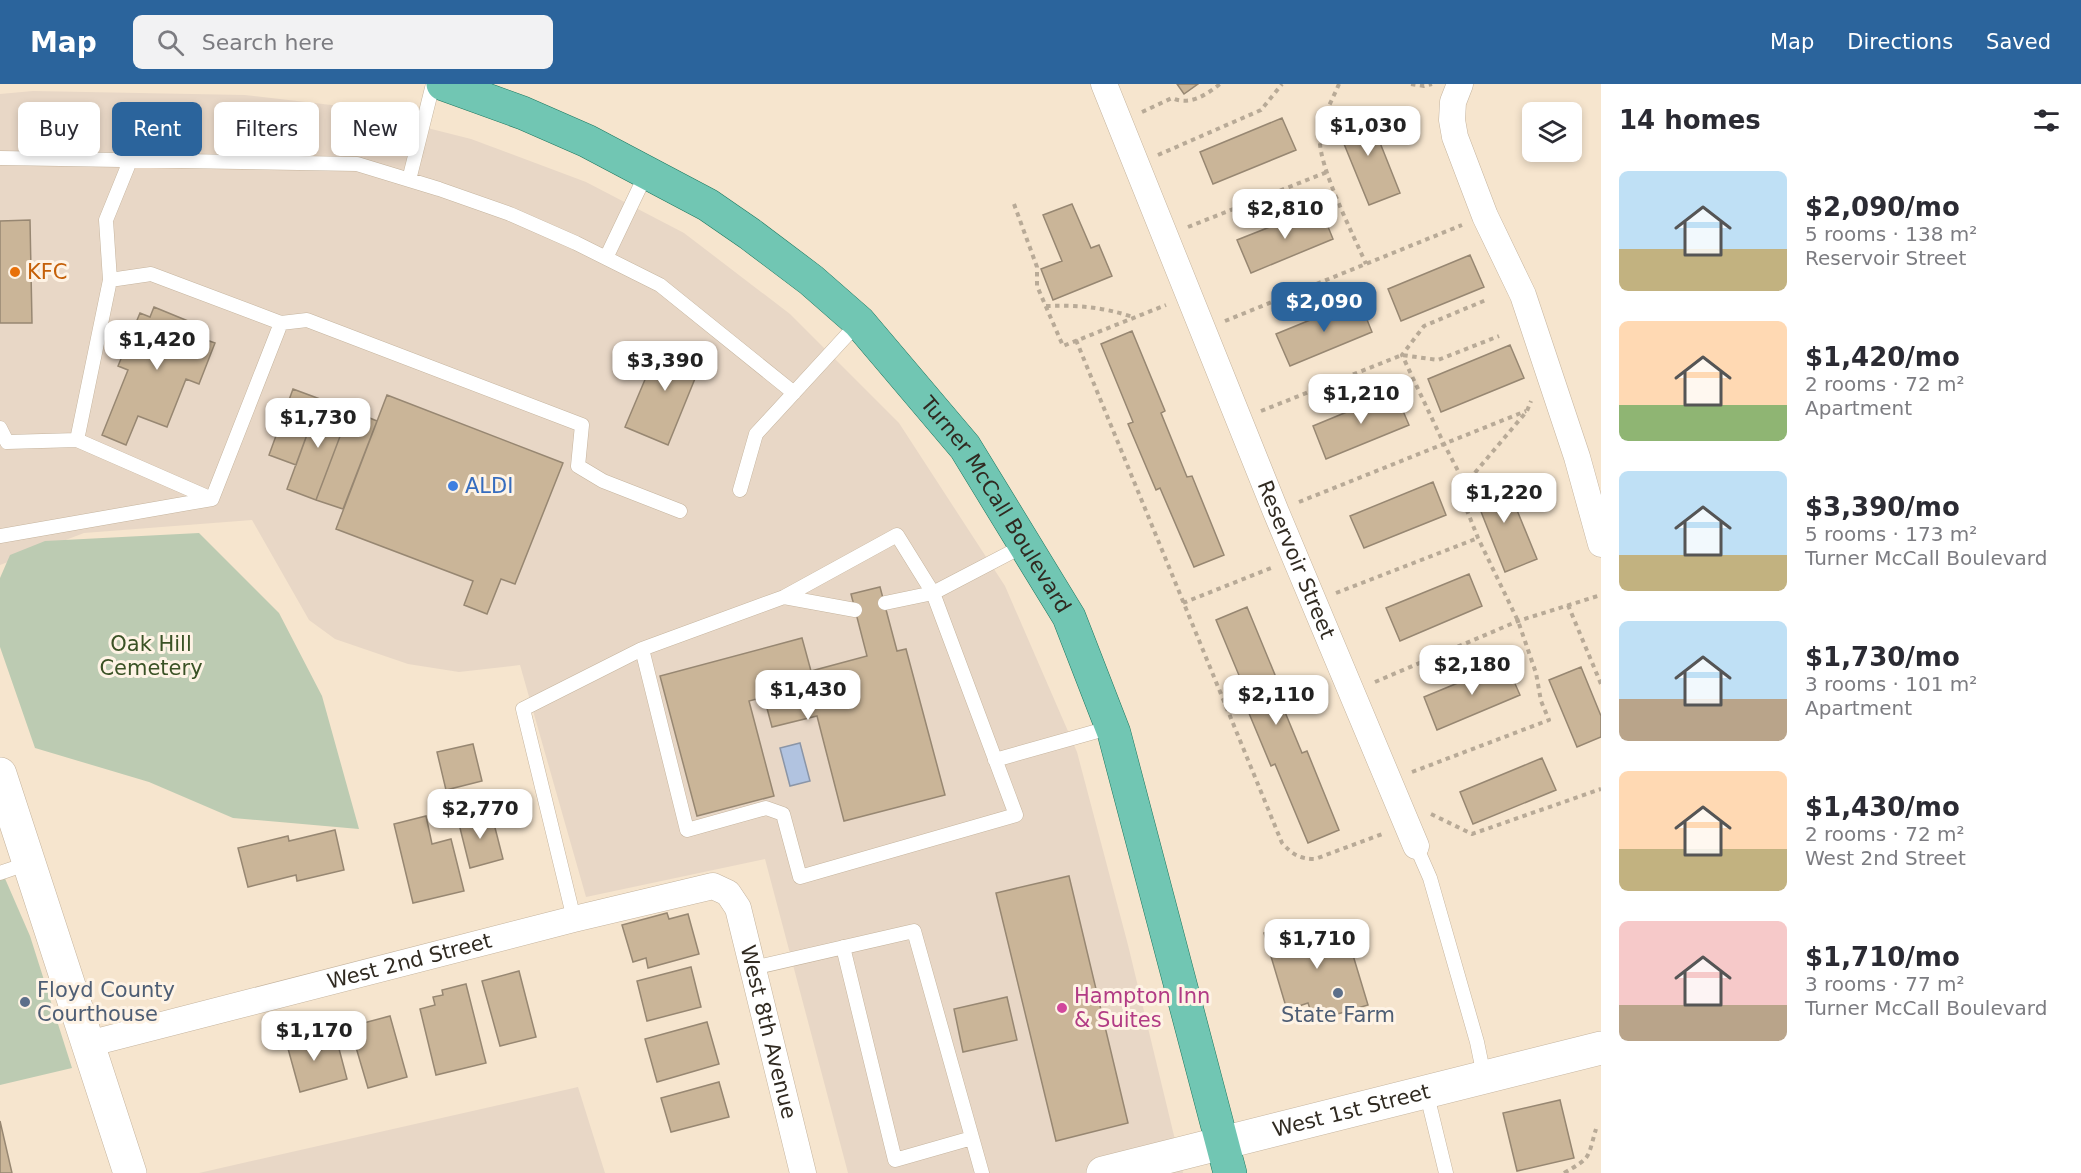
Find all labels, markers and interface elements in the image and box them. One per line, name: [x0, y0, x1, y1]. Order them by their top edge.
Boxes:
search box: [133, 15, 553, 69]
text: Map: [30, 26, 97, 59]
icon: search: [154, 26, 187, 59]
text: Search here: [202, 30, 334, 55]
text: Map: [1770, 30, 1814, 54]
text: Directions: [1847, 30, 1953, 54]
text: Saved: [1986, 30, 2051, 54]
chip: Buy: [18, 102, 100, 156]
chip: Rent: [112, 102, 202, 156]
chip: Filters: [214, 102, 319, 156]
chip: New: [331, 102, 419, 156]
map controls: [1522, 102, 1582, 162]
button: layers: [1522, 102, 1582, 162]
icon: filters: [2030, 104, 2063, 137]
text: 14 homes: [1619, 105, 1761, 135]
pin: $1,030: [1319, 106, 1417, 157]
text: $1,030: [1329, 113, 1407, 137]
pin: $2,810: [1236, 189, 1334, 240]
text: $2,090/mo: [1805, 192, 1960, 222]
icon: home: [1667, 195, 1739, 267]
text: $2,810: [1246, 196, 1324, 220]
text: 5 rooms · 138 m²: [1805, 222, 1977, 246]
text: Reservoir Street: [1805, 246, 1966, 270]
place label: KFC: [27, 260, 68, 284]
marker: KFC: [8, 265, 22, 279]
pin: $2,090: [1275, 282, 1373, 333]
text: $2,090: [1285, 289, 1363, 313]
pin: $1,420: [108, 320, 206, 371]
text: $1,420: [118, 327, 196, 351]
pin: $3,390: [616, 341, 714, 392]
text: $1,420/mo: [1805, 342, 1960, 372]
icon: home: [1667, 345, 1739, 417]
text: $3,390: [626, 348, 704, 372]
text: 2 rooms · 72 m²: [1805, 372, 1965, 396]
pin: $1,210: [1312, 374, 1410, 425]
text: $1,210: [1322, 381, 1400, 405]
street label: Turner McCall Boulevard: [915, 391, 1076, 617]
text: Apartment: [1805, 396, 1912, 420]
pin: $1,730: [269, 398, 367, 449]
text: $1,730: [279, 405, 357, 429]
pin: $1,220: [1455, 473, 1553, 524]
place label: ALDI: [465, 474, 513, 498]
street label: Reservoir Street: [1253, 477, 1340, 642]
marker: ALDI: [446, 479, 460, 493]
text: $1,220: [1465, 480, 1543, 504]
text: $3,390/mo: [1805, 492, 1960, 522]
icon: home: [1667, 495, 1739, 567]
text: 5 rooms · 173 m²: [1805, 522, 1977, 546]
text: Turner McCall Boulevard: [1805, 546, 2047, 570]
park label: Oak Hill Cemetery: [99, 632, 203, 680]
text: $1,730/mo: [1805, 642, 1960, 672]
pin: $2,180: [1423, 645, 1521, 696]
icon: home: [1667, 645, 1739, 717]
text: $2,180: [1433, 652, 1511, 676]
pin: $1,430: [759, 670, 857, 721]
text: 3 rooms · 101 m²: [1805, 672, 1977, 696]
pin: $2,110: [1227, 675, 1325, 726]
text: $1,430: [769, 677, 847, 701]
text: $2,110: [1237, 682, 1315, 706]
text: Apartment: [1805, 696, 1912, 720]
pin: $2,770: [431, 789, 529, 840]
text: $1,430/mo: [1805, 792, 1960, 822]
icon: home: [1667, 795, 1739, 867]
text: $2,770: [441, 796, 519, 820]
text: 2 rooms · 72 m²: [1805, 822, 1965, 846]
text: West 2nd Street: [1805, 846, 1966, 870]
pin: $1,710: [1268, 919, 1366, 970]
text: $1,710: [1278, 926, 1356, 950]
street label: West 2nd Street: [325, 929, 494, 994]
text: $1,710/mo: [1805, 942, 1960, 972]
street label: West 8th Avenue: [736, 943, 801, 1121]
icon: home: [1667, 945, 1739, 1017]
text: 3 rooms · 77 m²: [1805, 972, 1965, 996]
place label: Floyd County Courthouse: [37, 978, 175, 1026]
place label: Hampton Inn & Suites: [1074, 984, 1210, 1032]
marker: State Farm: [1331, 986, 1345, 1000]
marker: Floyd County Courthouse: [18, 995, 32, 1009]
text: Turner McCall Boulevard: [1805, 996, 2047, 1020]
marker: Hampton Inn & Suites: [1055, 1001, 1069, 1015]
place label: State Farm: [1281, 1003, 1395, 1027]
pin: $1,170: [265, 1011, 363, 1062]
text: $1,170: [275, 1018, 353, 1042]
street label: West 1st Street: [1270, 1079, 1433, 1142]

